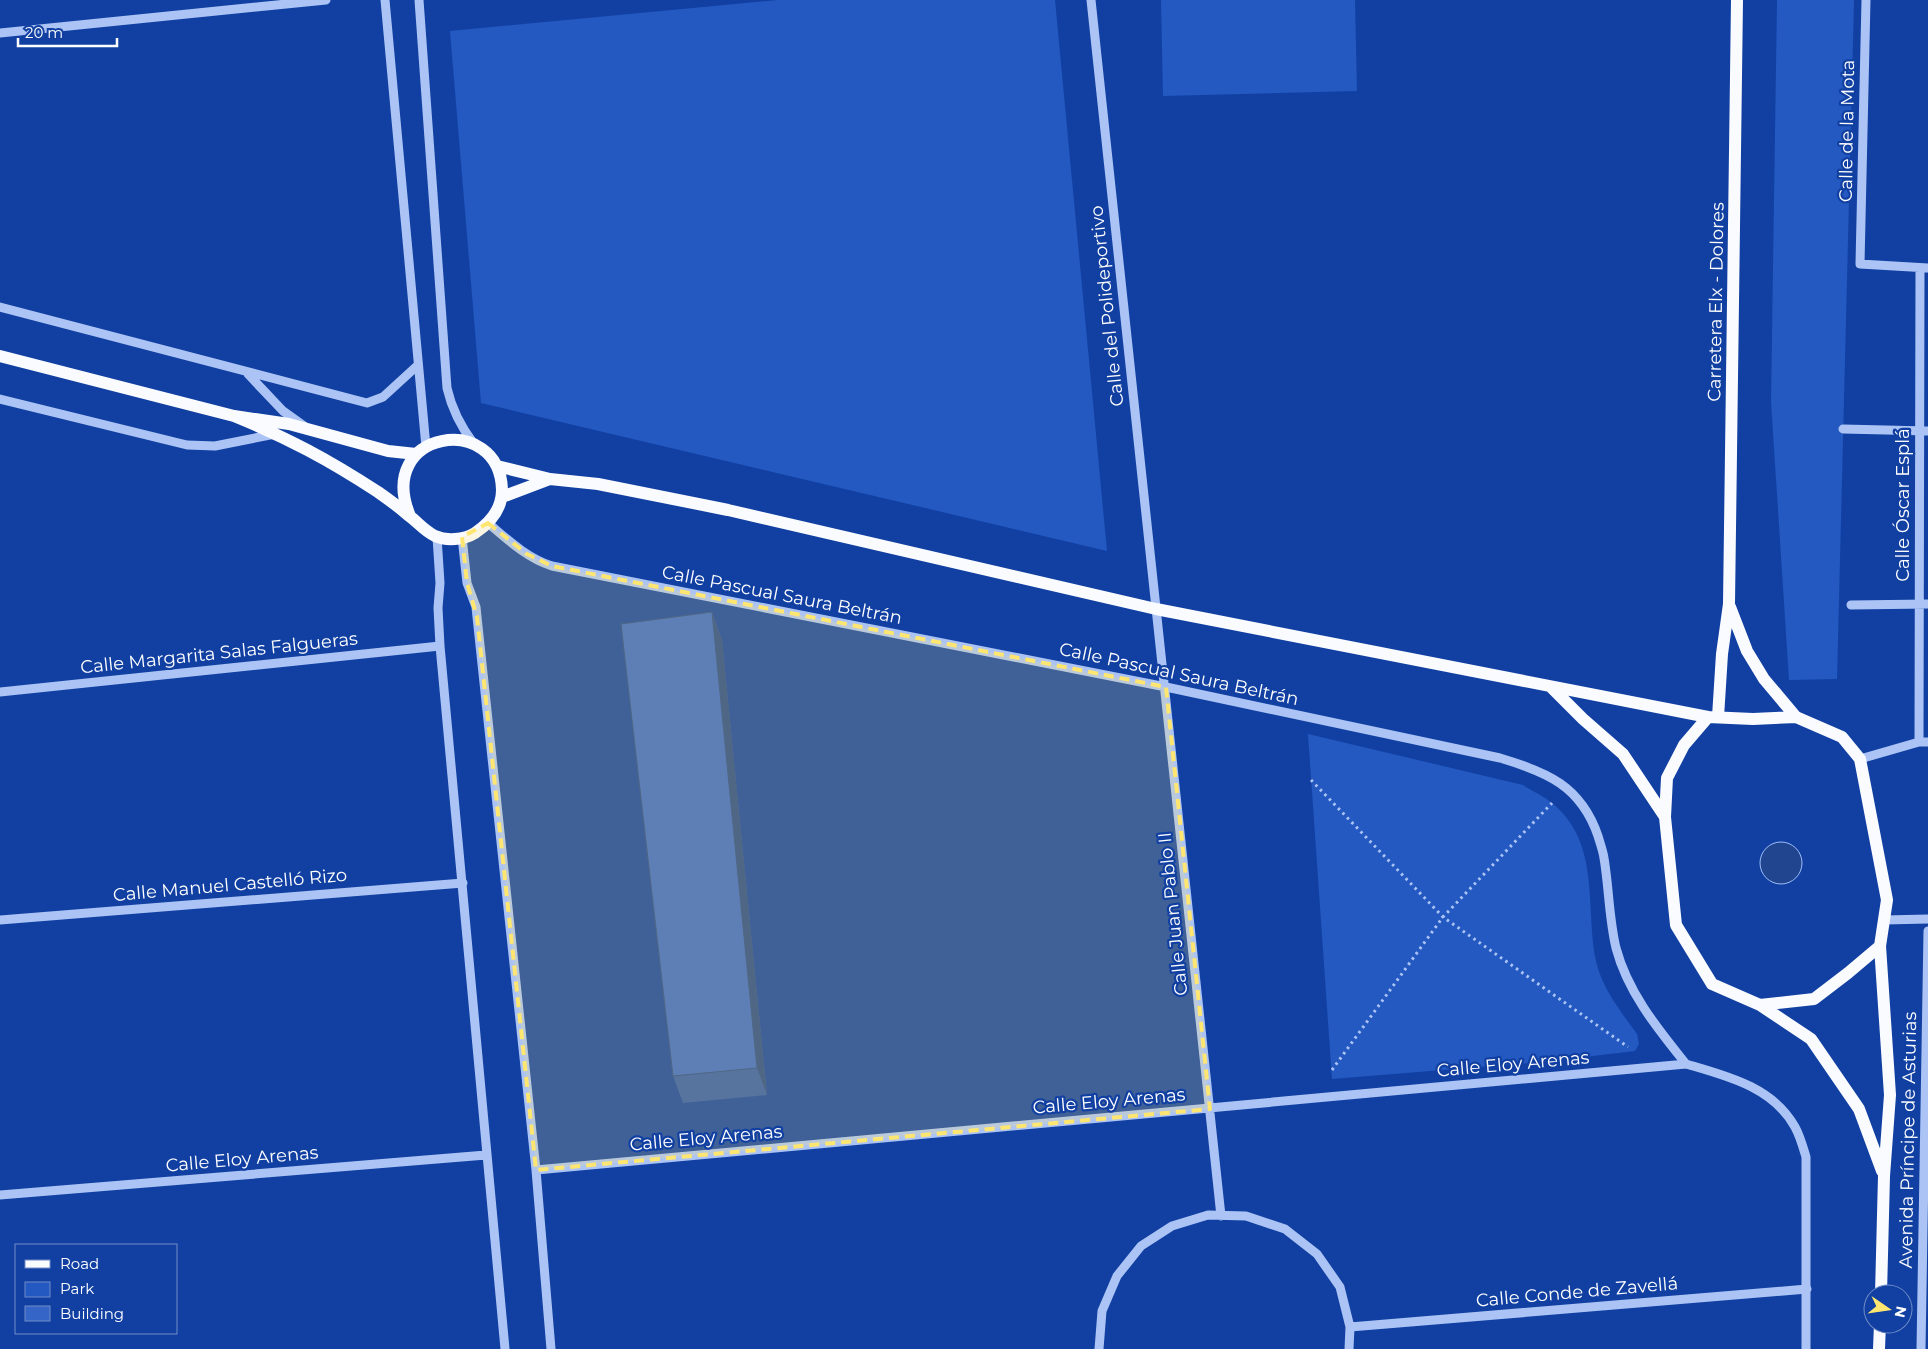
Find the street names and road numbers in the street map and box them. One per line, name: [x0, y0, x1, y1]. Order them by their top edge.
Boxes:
street label: Calle de la Mota: [1835, 60, 1859, 202]
street label: Carretera Elx - Dolores: [1703, 202, 1729, 402]
street label: Calle del Polideportivo: [1086, 205, 1128, 407]
street label: Calle Óscar Esplá: [1892, 428, 1914, 582]
street label: Calle Pascual Saura Beltrán: [660, 561, 904, 629]
street label: Calle Margarita Salas Falgueras: [79, 627, 359, 679]
street label: Calle Pascual Saura Beltrán: [1057, 638, 1301, 710]
street label: Calle Juan Pablo II: [1153, 831, 1193, 997]
street label: Calle Manuel Castelló Rizo: [112, 864, 348, 906]
street label: Avenida Príncipe de Asturias: [1895, 1011, 1921, 1269]
street label: Calle Eloy Arenas: [1436, 1046, 1590, 1082]
street label: Calle Eloy Arenas: [1032, 1083, 1186, 1119]
street label: Calle Eloy Arenas: [629, 1120, 783, 1156]
street label: Calle Eloy Arenas: [165, 1141, 319, 1177]
street label: Calle Conde de Zavellá: [1475, 1272, 1679, 1312]

